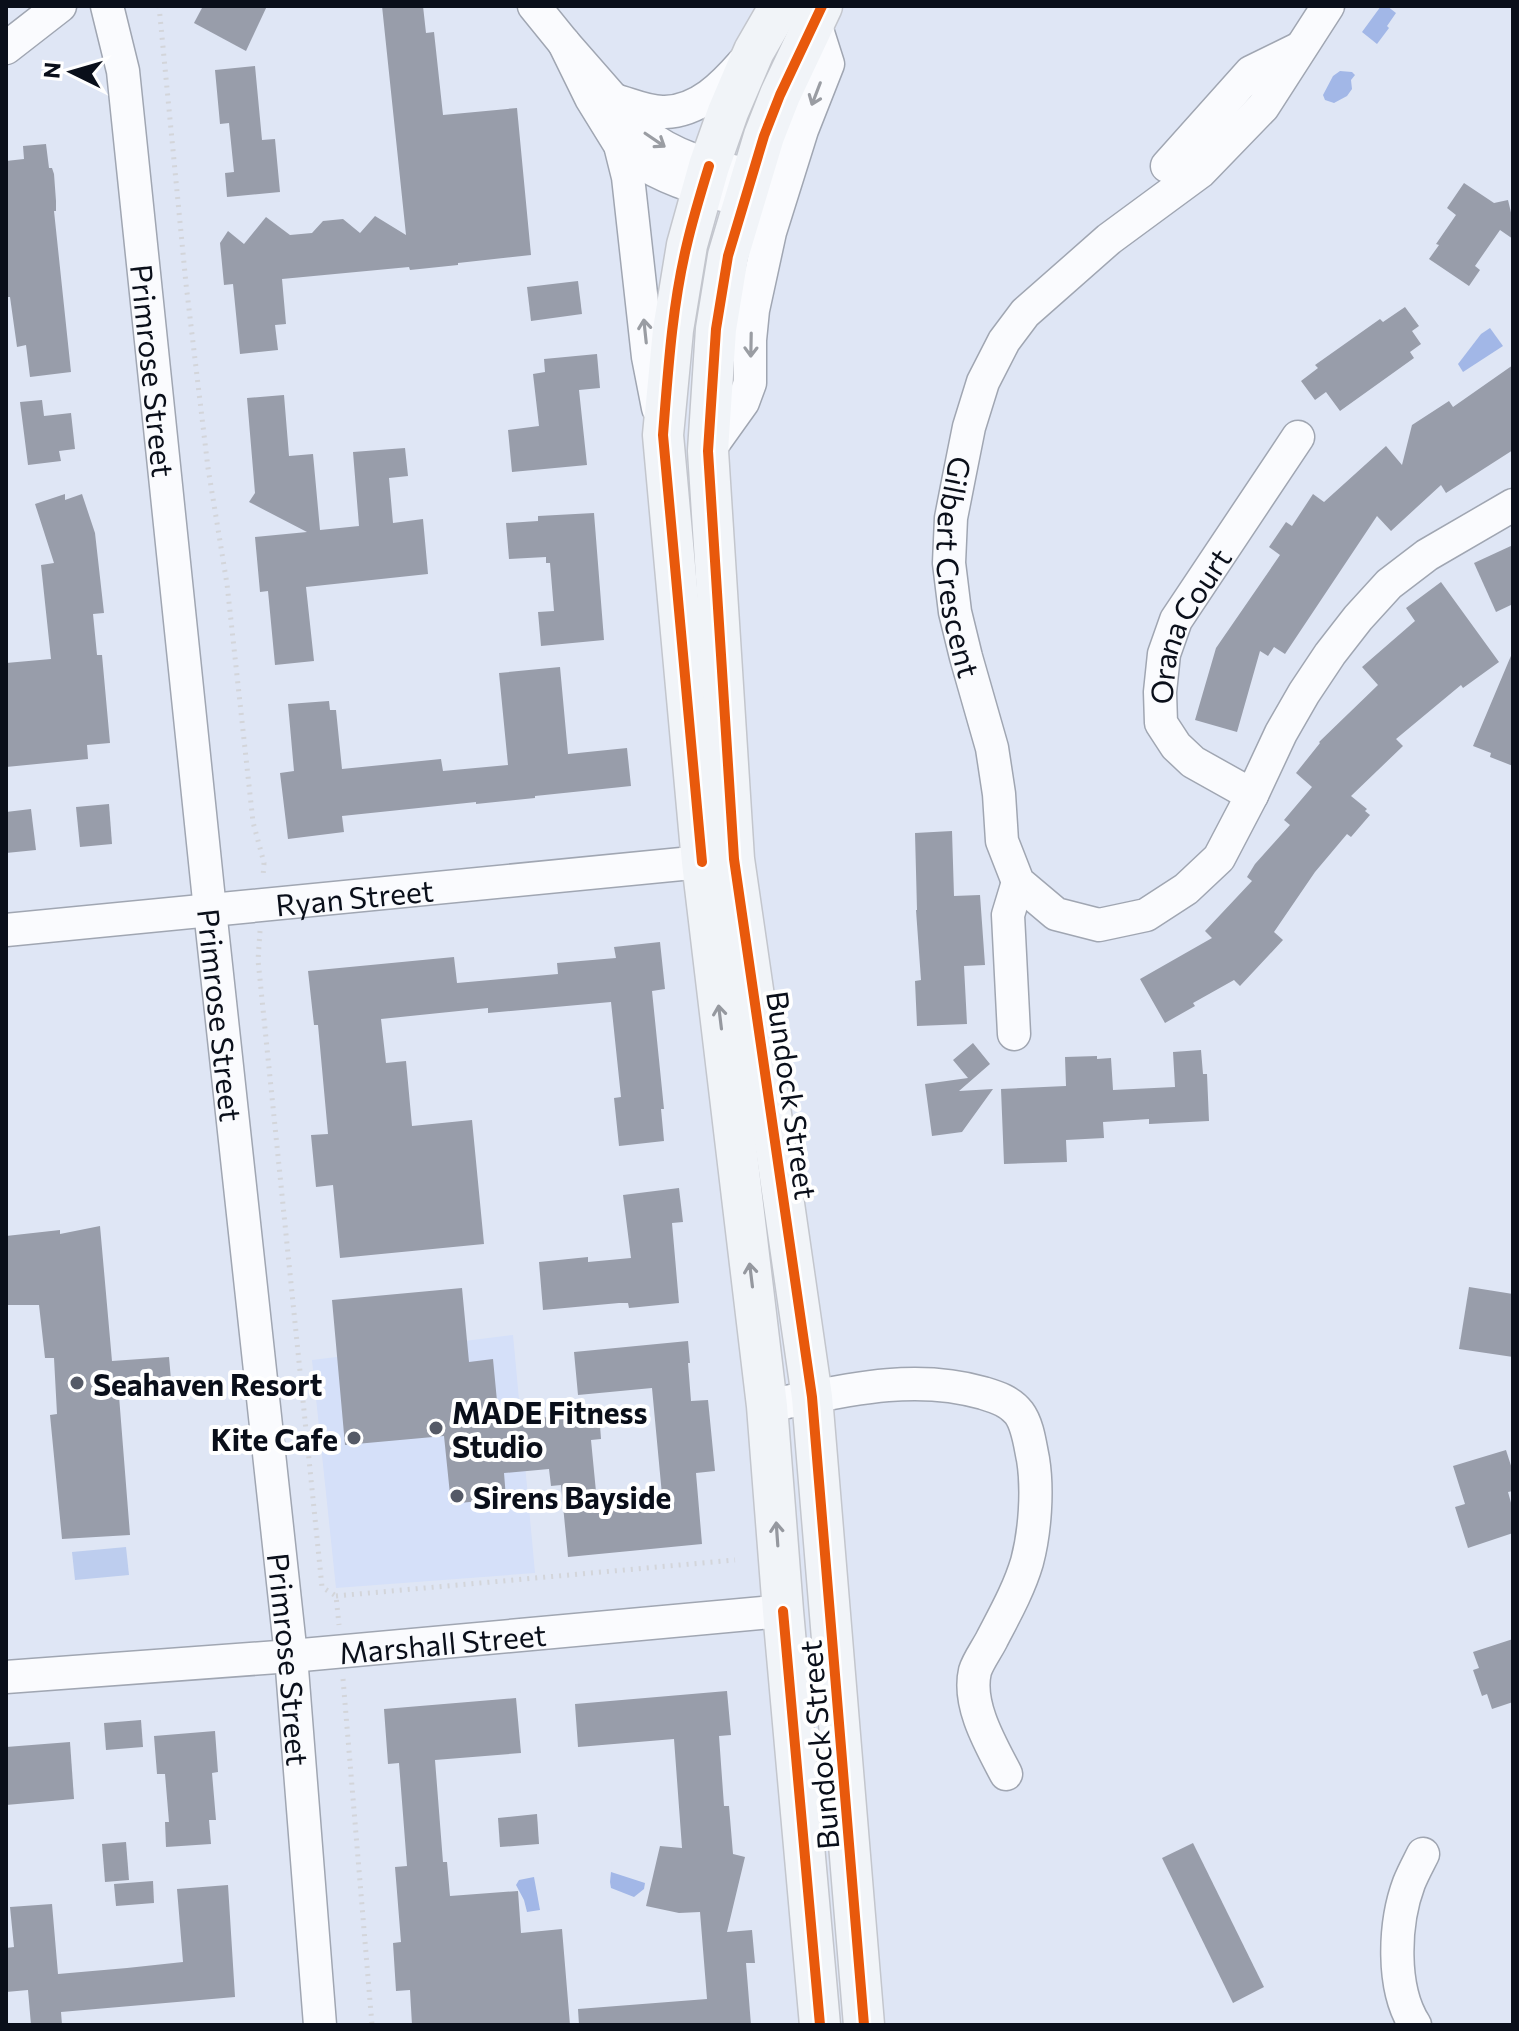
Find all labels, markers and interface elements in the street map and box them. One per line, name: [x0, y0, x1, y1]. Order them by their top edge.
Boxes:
north arrow: [32, 32, 112, 112]
text: N: [37, 61, 66, 80]
one-way arrow: [808, 81, 822, 106]
one-way arrow: [644, 132, 666, 149]
street label: Primrose Street: [125, 262, 183, 479]
one-way arrow: [637, 318, 652, 344]
one-way arrow: [743, 331, 758, 358]
street label: Gilbert Crescent: [930, 454, 989, 681]
street label: Orana Court: [1141, 540, 1238, 705]
street label: Ryan Street: [274, 870, 435, 922]
street label: Primrose Street: [191, 907, 251, 1123]
street label: Bundock Street: [760, 988, 826, 1202]
one-way arrow: [713, 1004, 728, 1031]
one-way arrow: [744, 1262, 759, 1289]
place label: Seahaven Resort: [93, 1365, 322, 1402]
marker: Seahaven Resort: [68, 1374, 86, 1392]
place label: MADE Fitness Studio: [452, 1393, 647, 1464]
marker: MADE Fitness Studio: [427, 1419, 445, 1437]
place label: Kite Cafe: [211, 1420, 338, 1457]
marker: Kite Cafe: [345, 1429, 363, 1447]
place label: Sirens Bayside: [473, 1478, 671, 1515]
marker: Sirens Bayside: [448, 1487, 466, 1505]
one-way arrow: [769, 1521, 784, 1548]
street label: Primrose Street: [261, 1551, 318, 1767]
street label: Marshall Street: [337, 1614, 548, 1670]
street label: Bundock Street: [790, 1639, 846, 1851]

